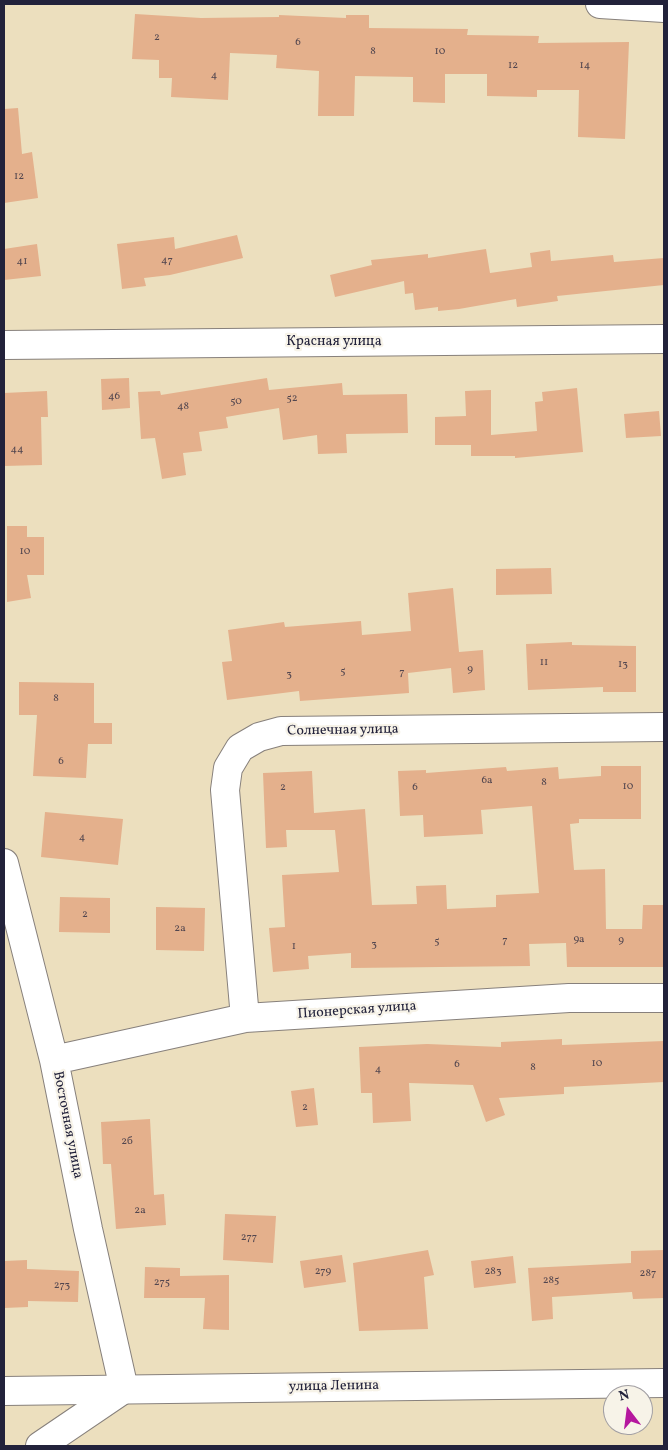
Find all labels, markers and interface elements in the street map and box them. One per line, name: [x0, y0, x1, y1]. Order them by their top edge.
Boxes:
house number: 2: [154, 31, 160, 45]
house number: 6: [295, 36, 301, 50]
house number: 8: [370, 45, 376, 59]
house number: 10: [435, 45, 445, 59]
house number: 12: [508, 59, 518, 73]
house number: 14: [580, 59, 590, 73]
house number: 4: [211, 69, 217, 83]
house number: 12: [14, 170, 24, 184]
house number: 47: [161, 254, 173, 268]
house number: 41: [17, 255, 27, 269]
street label: Красная улица: [286, 334, 382, 350]
house number: 46: [108, 390, 120, 404]
house number: 52: [286, 392, 298, 406]
house number: 50: [230, 395, 242, 409]
house number: 48: [177, 400, 189, 414]
house number: 44: [10, 443, 24, 457]
house number: 10: [20, 545, 30, 559]
house number: 11: [540, 656, 548, 670]
house number: 13: [618, 658, 628, 672]
house number: 9: [467, 663, 473, 677]
house number: 5: [340, 665, 346, 679]
house number: 7: [399, 666, 405, 680]
house number: 3: [286, 668, 292, 682]
house number: 8: [53, 692, 59, 706]
street label: Солнечная улица: [287, 722, 399, 740]
house number: 6: [58, 755, 64, 769]
house number: 6а: [481, 774, 493, 788]
house number: 8: [541, 776, 547, 790]
house number: 10: [623, 780, 633, 794]
house number: 2: [280, 781, 286, 795]
house number: 6: [412, 781, 418, 795]
house number: 4: [79, 831, 85, 845]
house number: 2: [82, 908, 88, 922]
house number: 2а: [174, 922, 186, 936]
house number: 9а: [573, 933, 585, 947]
house number: 7: [502, 934, 508, 948]
house number: 9: [618, 934, 624, 948]
house number: 5: [434, 935, 440, 949]
house number: 3: [371, 938, 377, 952]
house number: 1: [292, 940, 296, 954]
street label: Пионерская улица: [297, 998, 417, 1024]
house number: 10: [592, 1057, 602, 1071]
house number: 6: [454, 1058, 460, 1072]
house number: 8: [530, 1061, 536, 1075]
house number: 4: [375, 1063, 381, 1077]
street label: Восточная улица: [48, 1070, 86, 1180]
house number: 2: [302, 1101, 308, 1115]
house number: 2б: [121, 1135, 133, 1149]
house number: 2а: [134, 1204, 146, 1218]
house number: 277: [241, 1231, 257, 1245]
house number: 279: [315, 1265, 331, 1279]
house number: 283: [484, 1265, 502, 1279]
house number: 287: [640, 1267, 656, 1281]
house number: 285: [543, 1274, 559, 1288]
house number: 275: [154, 1276, 170, 1290]
house number: 273: [54, 1279, 70, 1293]
street label: улица Ленина: [289, 1378, 379, 1396]
north arrow: [603, 1385, 653, 1435]
text: N: [617, 1386, 632, 1406]

